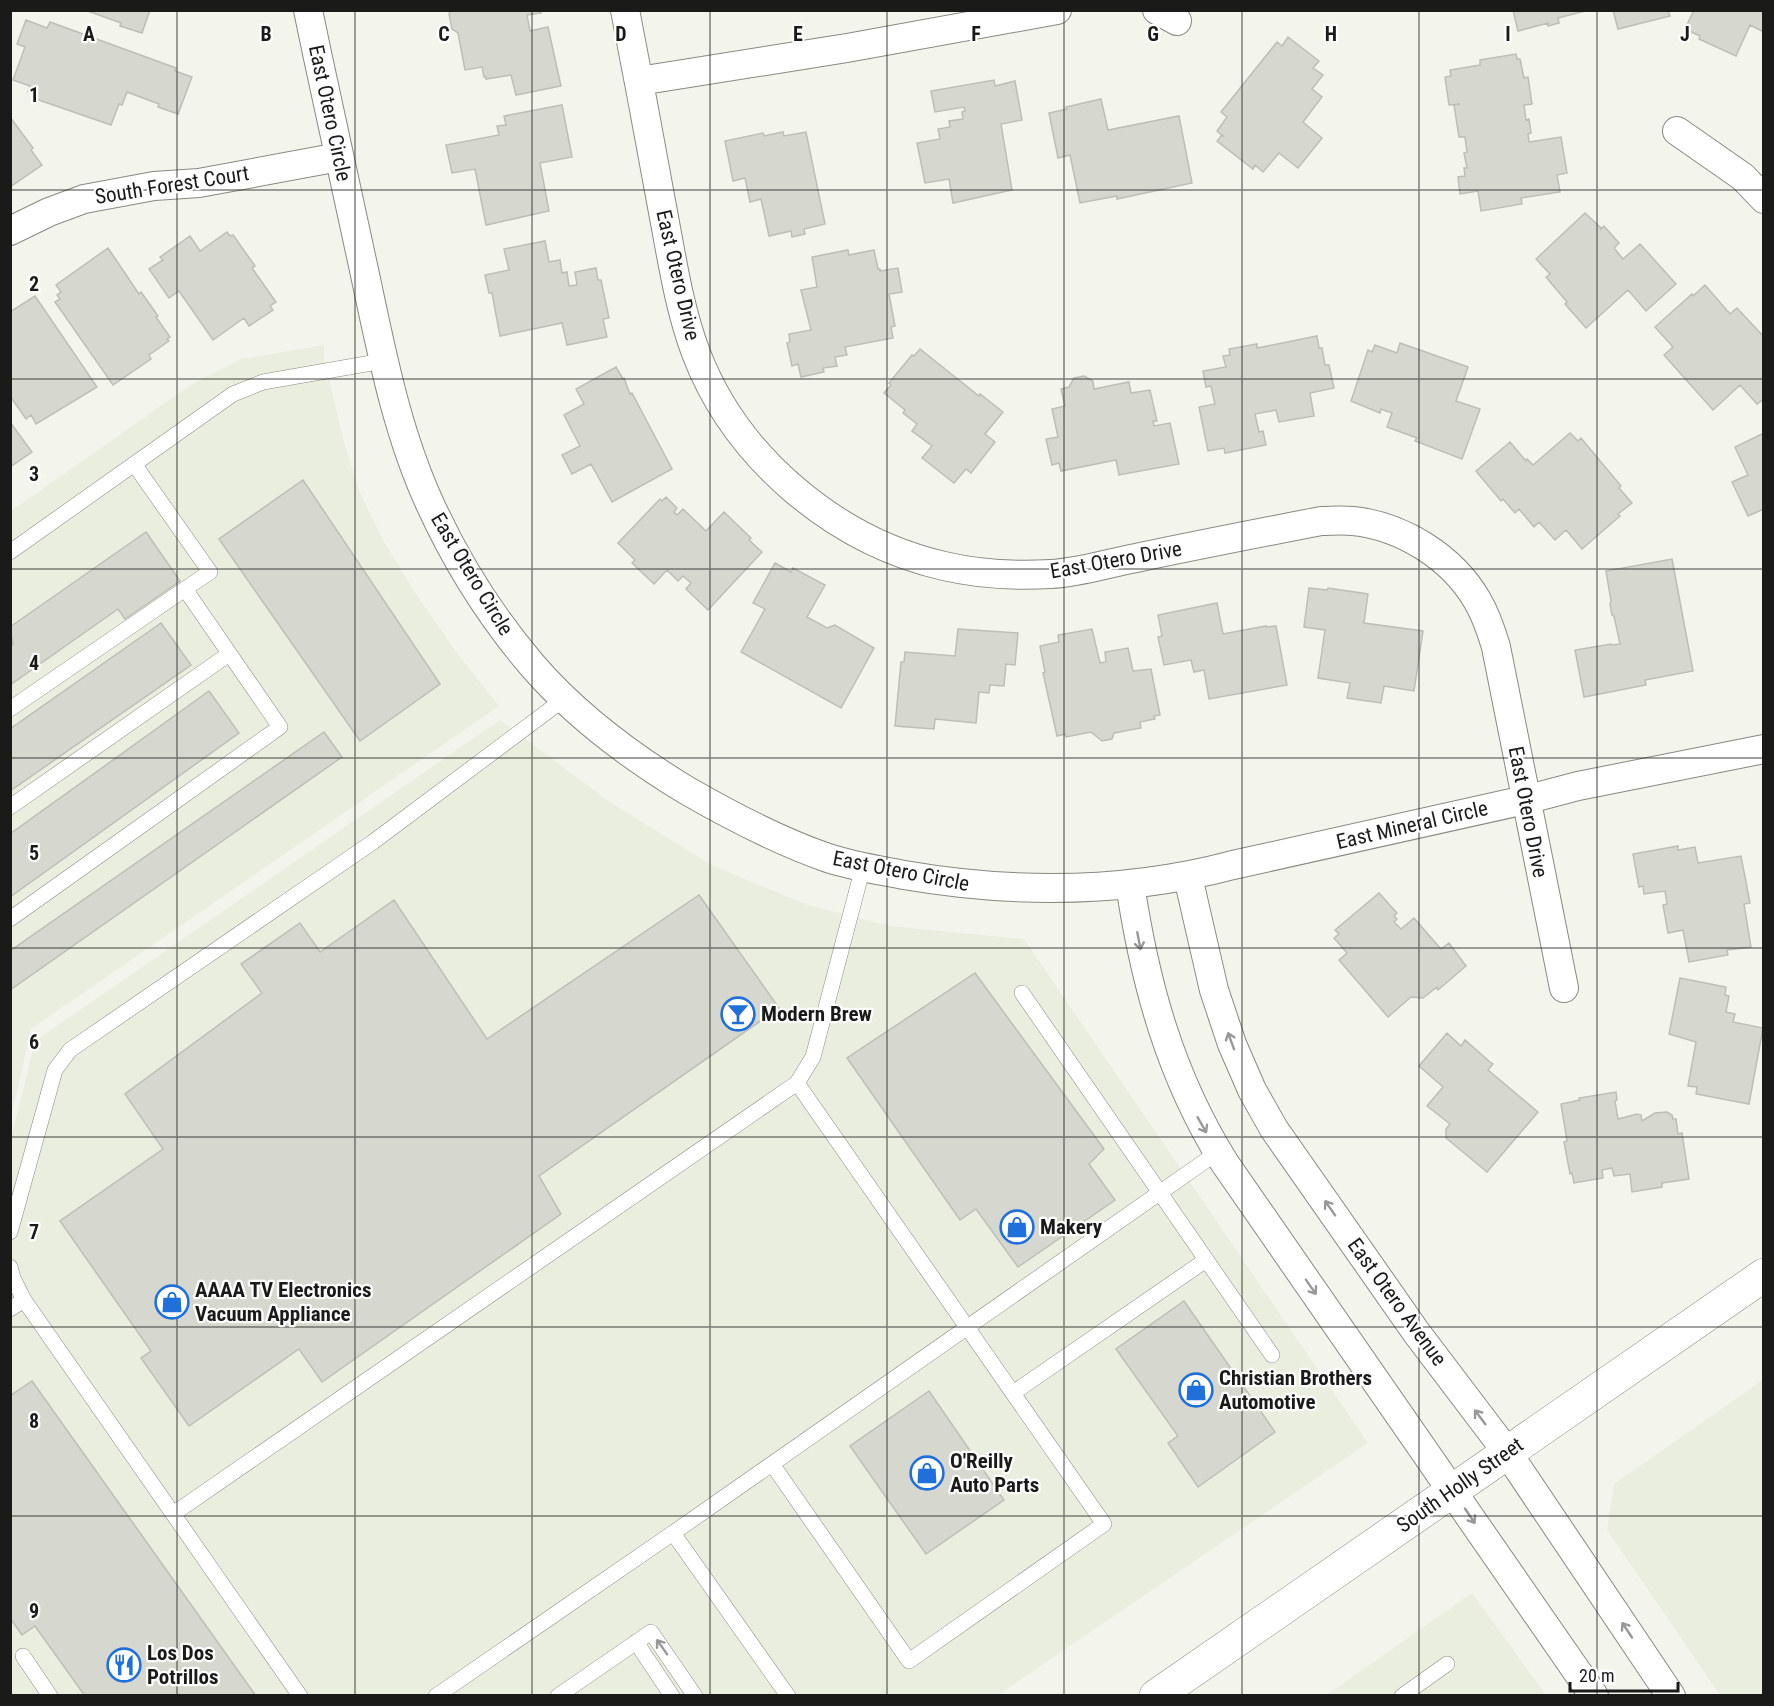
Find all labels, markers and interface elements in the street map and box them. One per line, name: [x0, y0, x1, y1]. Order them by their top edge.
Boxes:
text: A: [83, 22, 95, 46]
text: B: [260, 22, 272, 46]
text: C: [438, 22, 450, 46]
text: D: [615, 22, 627, 46]
text: E: [793, 22, 803, 46]
text: F: [971, 22, 981, 46]
text: G: [1147, 22, 1159, 46]
text: H: [1325, 22, 1337, 46]
text: I: [1505, 22, 1511, 46]
text: J: [1680, 22, 1690, 46]
street label: East Otero Circle: [304, 43, 356, 183]
text: 1: [29, 83, 39, 107]
street label: South Forest Court: [93, 161, 251, 209]
street label: East Otero Drive: [651, 207, 705, 343]
text: 2: [29, 272, 39, 296]
text: 3: [29, 462, 39, 486]
street label: East Otero Circle: [426, 508, 518, 640]
street label: East Otero Drive: [1048, 537, 1184, 583]
text: 4: [29, 651, 39, 675]
street label: East Otero Drive: [1504, 744, 1553, 880]
street label: East Mineral Circle: [1334, 796, 1490, 854]
text: 5: [29, 841, 39, 865]
street label: East Otero Circle: [831, 846, 971, 896]
one-way arrow: [1134, 931, 1145, 951]
bar icon: Modern Brew: [720, 996, 756, 1032]
place label: Modern Brew: [761, 1002, 872, 1026]
text: 6: [29, 1030, 39, 1054]
one-way arrow: [1225, 1032, 1236, 1050]
one-way arrow: [1196, 1116, 1208, 1133]
one-way arrow: [1324, 1200, 1336, 1217]
shop icon: Makery: [999, 1209, 1035, 1245]
place label: Makery: [1040, 1215, 1103, 1239]
text: 7: [29, 1220, 39, 1244]
street label: East Otero Avenue: [1343, 1234, 1451, 1371]
place label: AAAA TV Electronics Vacuum Appliance: [195, 1278, 372, 1326]
one-way arrow: [1305, 1278, 1317, 1294]
shop icon: AAAA TV Electronics Vacuum Appliance: [154, 1284, 190, 1320]
place label: Christian Brothers Automotive: [1219, 1366, 1372, 1414]
shop icon: Christian Brothers Automotive: [1178, 1372, 1214, 1408]
text: 8: [29, 1409, 39, 1433]
one-way arrow: [1474, 1410, 1487, 1426]
street label: South Holly Street: [1392, 1433, 1528, 1537]
place label: O'Reilly Auto Parts: [950, 1449, 1039, 1497]
shop icon: O'Reilly Auto Parts: [909, 1455, 945, 1491]
one-way arrow: [1464, 1507, 1477, 1524]
text: 9: [29, 1599, 39, 1623]
one-way arrow: [1621, 1622, 1633, 1638]
one-way arrow: [655, 1639, 668, 1656]
place label: Los Dos Potrillos: [147, 1641, 219, 1689]
restaurant icon: Los Dos Potrillos: [106, 1647, 142, 1683]
scale bar: [1570, 1655, 1678, 1693]
text: 20 m: [1579, 1665, 1614, 1686]

